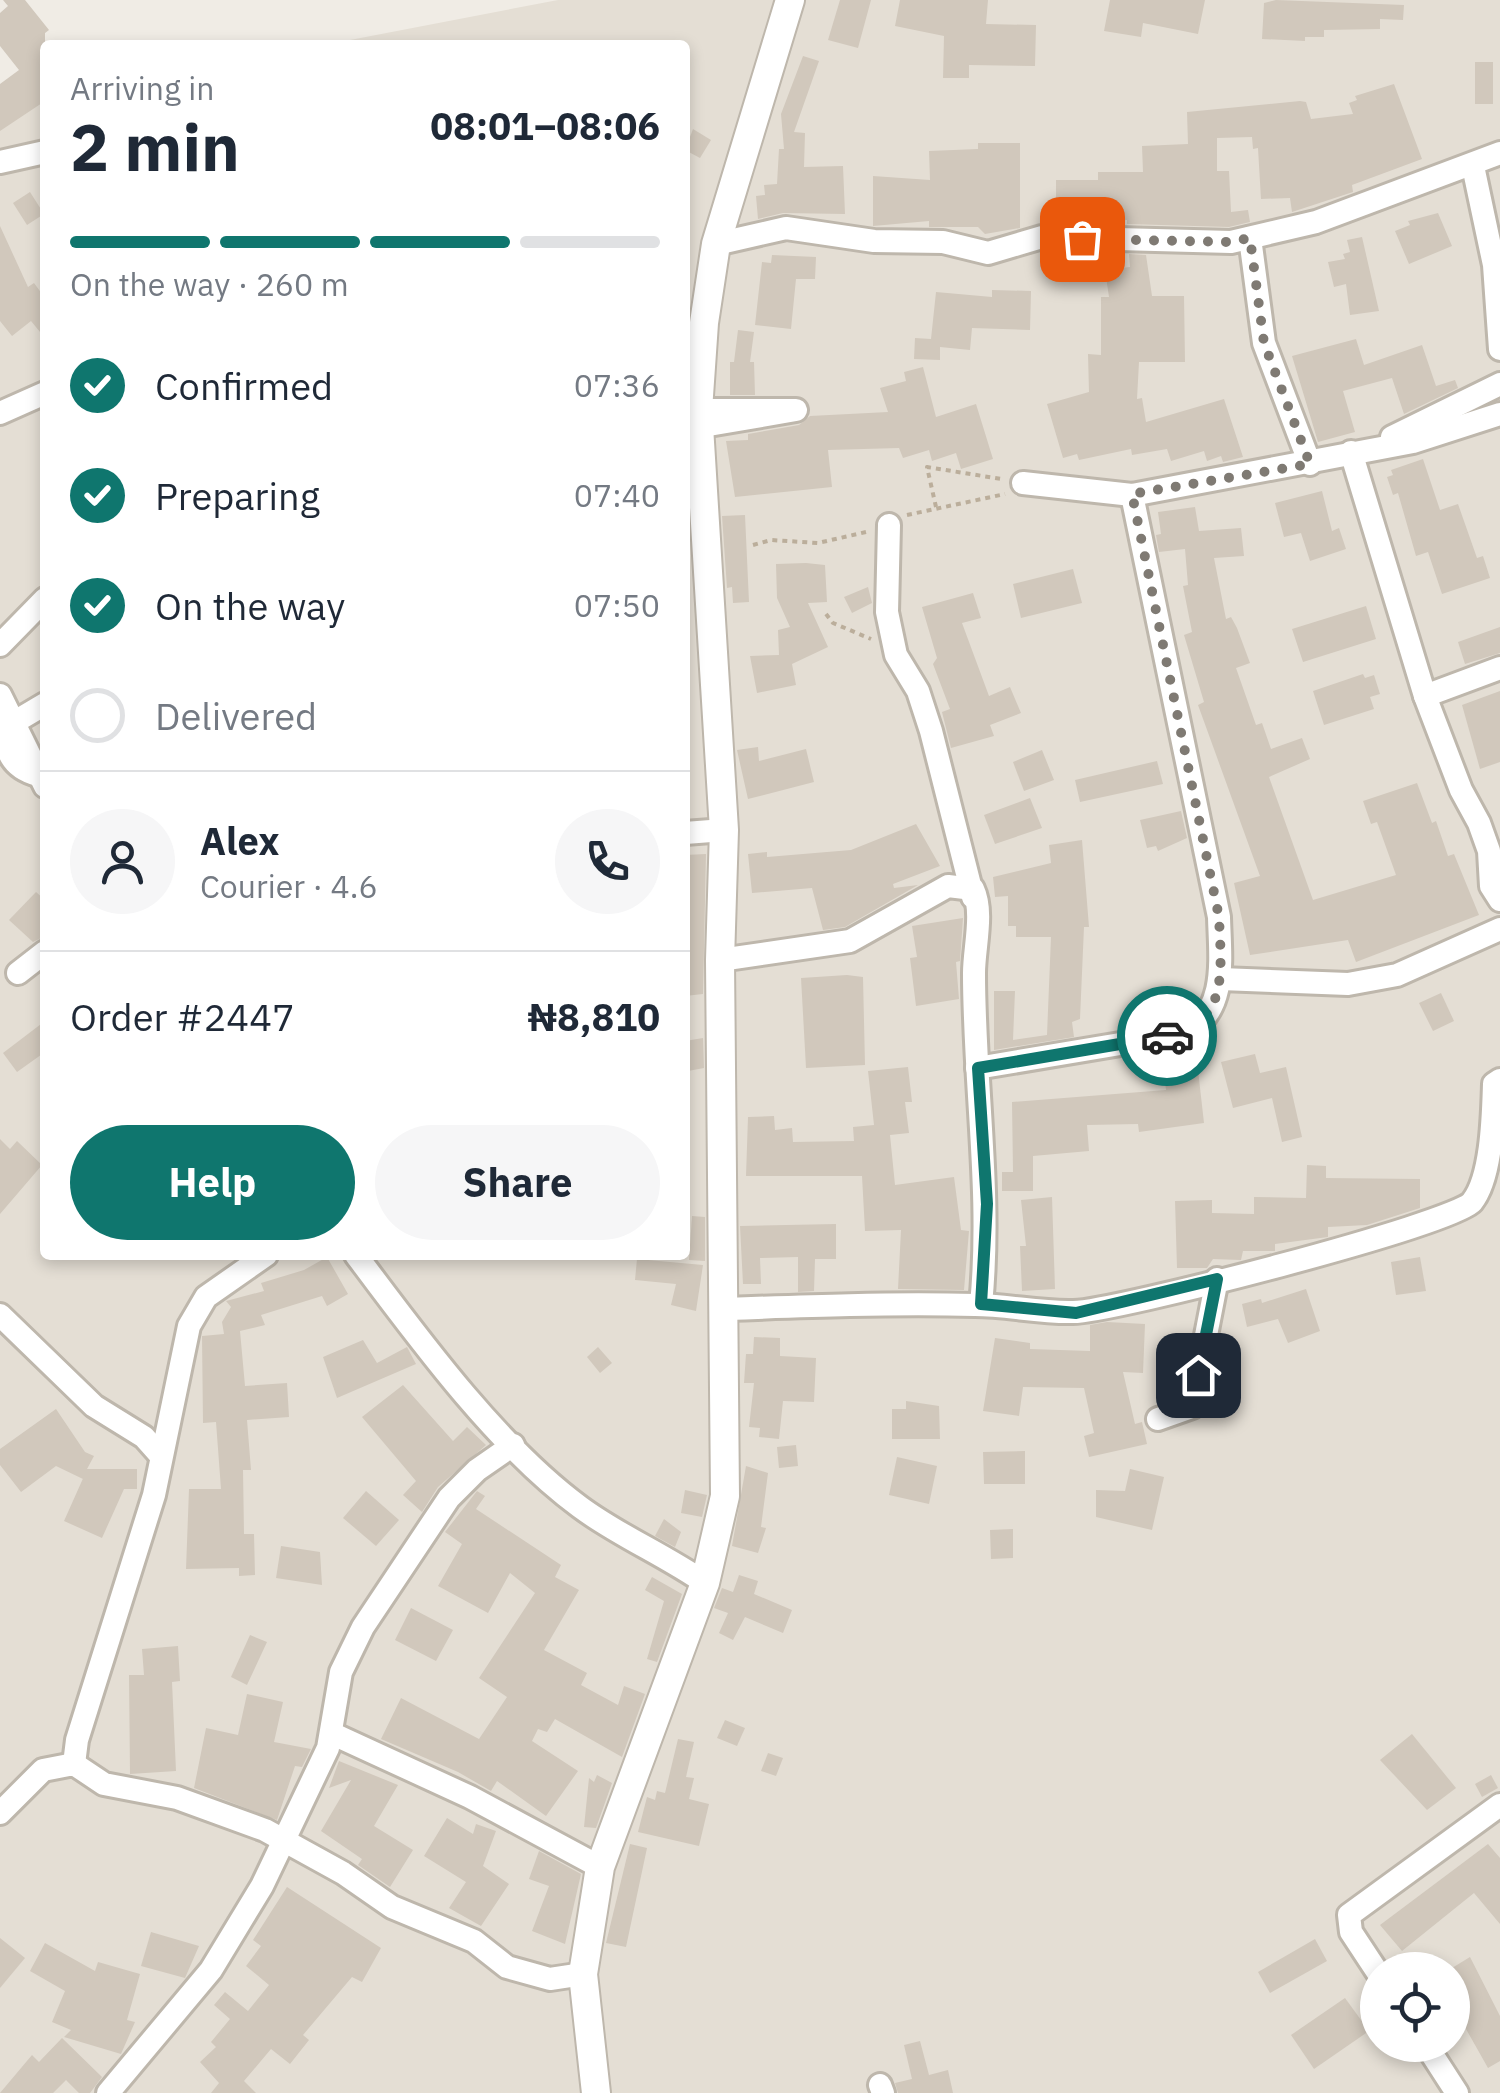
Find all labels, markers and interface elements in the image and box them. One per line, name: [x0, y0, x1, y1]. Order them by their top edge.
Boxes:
text: Arriving in: [70, 67, 215, 109]
text: 08:01–08:06: [430, 101, 660, 150]
text: 2 min: [70, 104, 240, 189]
pin: [1040, 197, 1125, 282]
icon: bag: [1055, 212, 1110, 267]
text: On the way · 260 m: [70, 263, 349, 305]
icon: check: [70, 358, 125, 413]
text: Confirmed: [155, 361, 333, 410]
text: 07:36: [574, 364, 660, 406]
icon: check: [70, 468, 125, 523]
text: Preparing: [155, 471, 320, 520]
text: 07:40: [574, 474, 660, 516]
icon: check: [70, 578, 125, 633]
text: On the way: [155, 581, 345, 630]
text: 07:50: [574, 584, 660, 626]
text: Delivered: [155, 691, 317, 740]
button: person: [70, 809, 175, 914]
button: phone: [555, 809, 660, 914]
text: Alex: [200, 816, 280, 865]
text: Courier · 4.6: [200, 865, 378, 907]
courier: [1117, 986, 1217, 1086]
text: Order #2447: [70, 992, 295, 1041]
text: ₦8,810: [528, 992, 660, 1041]
icon: car: [1140, 1009, 1195, 1064]
button: Help: [70, 1125, 355, 1240]
button: Share: [375, 1125, 660, 1240]
pin: [1156, 1333, 1241, 1418]
icon: home: [1171, 1348, 1226, 1403]
map controls: [1360, 1952, 1470, 2062]
button: locate: [1360, 1952, 1470, 2062]

